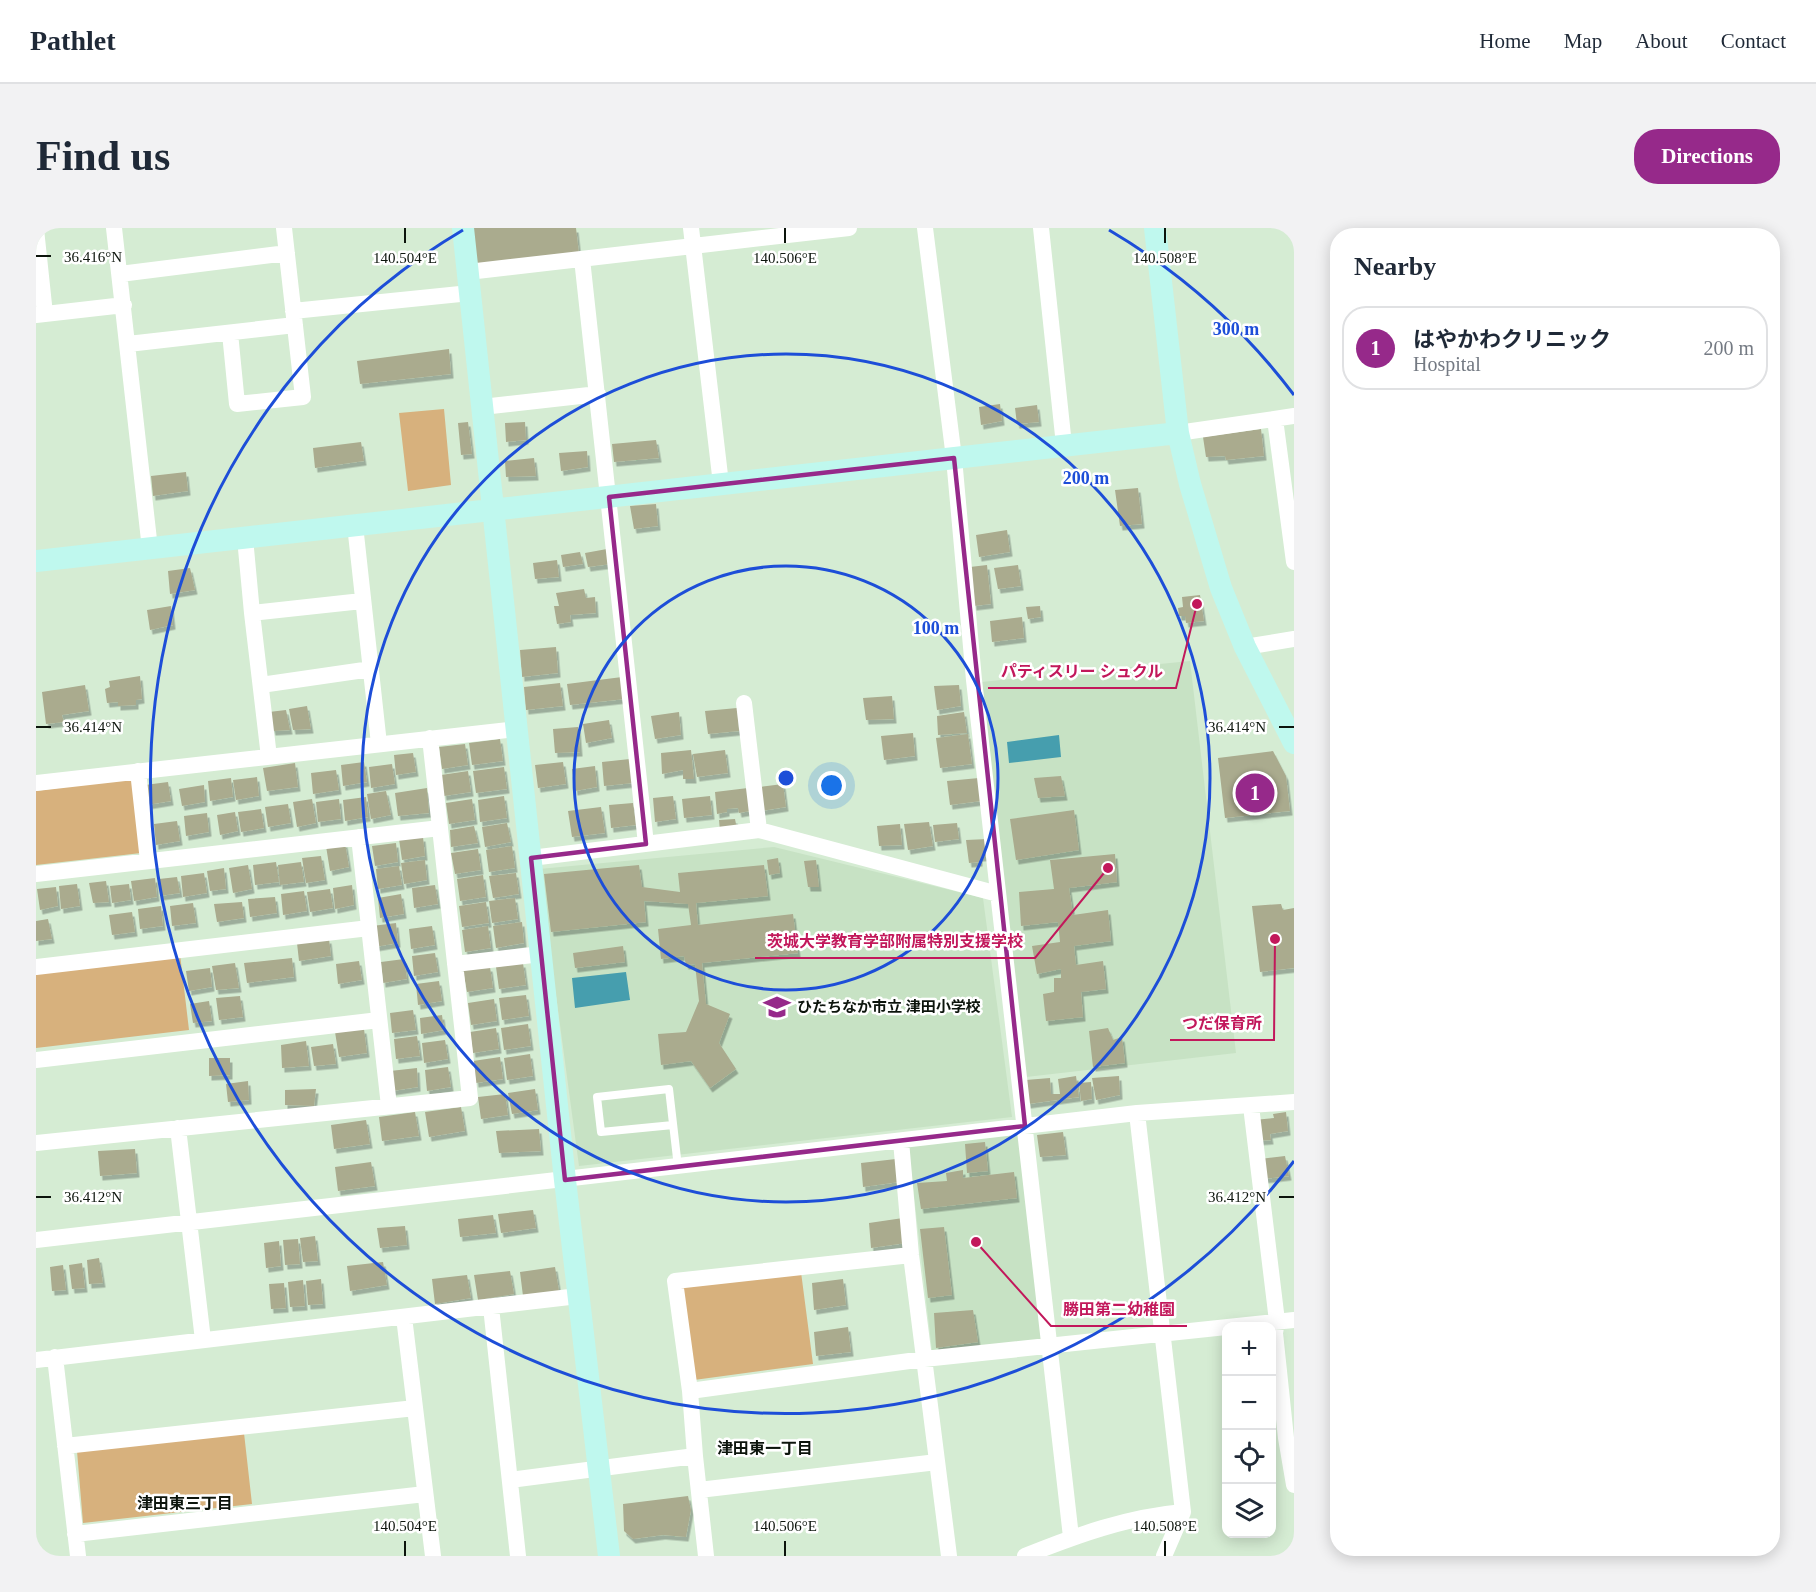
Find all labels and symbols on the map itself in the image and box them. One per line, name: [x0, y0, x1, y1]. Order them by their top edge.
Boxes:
text: 36.416°N: [64, 249, 122, 265]
text: 140.504°E: [373, 250, 437, 266]
text: 140.506°E: [753, 250, 817, 266]
text: 140.508°E: [1133, 250, 1197, 266]
text: 300 m: [1213, 319, 1259, 339]
text: 200 m: [1063, 468, 1109, 488]
text: 100 m: [913, 618, 959, 638]
callout: パティスリー シュクル: [988, 654, 1176, 688]
text: パティスリー シュクル: [1001, 663, 1163, 680]
text: 36.414°N: [64, 719, 122, 735]
text: 36.414°N: [1208, 719, 1266, 735]
centre of rings: [776, 768, 796, 788]
pin: 1: [1236, 770, 1274, 816]
your location: [817, 771, 846, 800]
callout: 茨城大学教育学部附属特別支援学校: [755, 924, 1035, 958]
text: 茨城大学教育学部附属特別支援学校: [767, 932, 1023, 950]
school or university icon: ひたちなか市立 津田小学校: [762, 992, 792, 1022]
place label: ひたちなか市立 津田小学校: [797, 999, 981, 1015]
callout: つだ保育所: [1170, 1006, 1274, 1040]
text: つだ保育所: [1182, 1015, 1262, 1032]
text: 36.412°N: [64, 1189, 122, 1205]
text: 36.412°N: [1208, 1189, 1266, 1205]
callout: 勝田第二幼稚園: [1051, 1292, 1187, 1326]
text: 勝田第二幼稚園: [1063, 1301, 1175, 1318]
district label: 津田東一丁目: [717, 1440, 813, 1457]
district label: 津田東三丁目: [137, 1495, 233, 1512]
text: 140.504°E: [373, 1518, 437, 1534]
text: 140.506°E: [753, 1518, 817, 1534]
text: 140.508°E: [1133, 1518, 1197, 1534]

